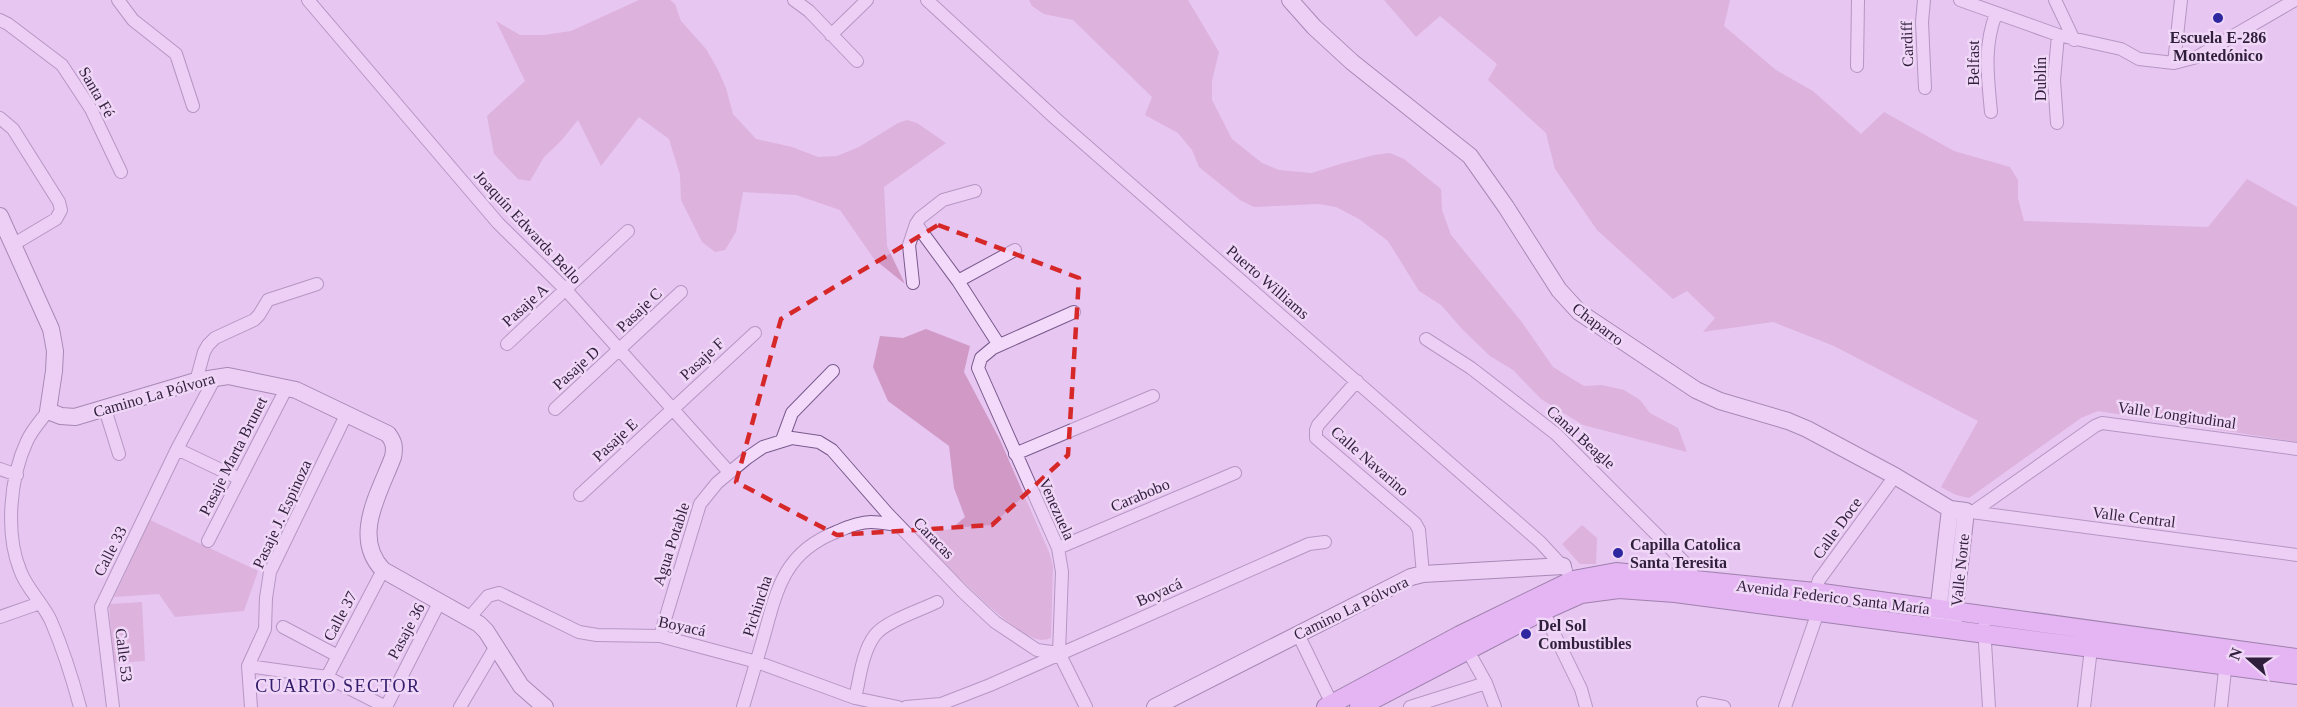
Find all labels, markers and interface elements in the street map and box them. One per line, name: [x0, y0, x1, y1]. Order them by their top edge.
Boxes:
marker: Escuela E-286 Montedónico: [2211, 11, 2225, 25]
street label: Cardiff: [1898, 20, 1916, 67]
place label: Escuela E-286 Montedónico: [2170, 29, 2266, 64]
street label: Belfast: [1965, 40, 1982, 86]
street label: Dublín: [2032, 57, 2049, 101]
street label: Santa Fé: [76, 64, 118, 120]
street label: Joaquín Edwards Bello: [470, 167, 585, 288]
street label: Puerto Williams: [1223, 242, 1313, 322]
street label: Pasaje A: [499, 280, 552, 331]
street label: Pasaje C: [613, 285, 666, 336]
street label: Chaparro: [1569, 299, 1627, 350]
street label: Pasaje F: [677, 334, 728, 384]
street label: Pasaje D: [549, 343, 603, 394]
street label: Camino La Pólvora: [91, 370, 217, 420]
street label: Pasaje Marta Brunet: [196, 393, 271, 519]
street label: Valle Longitudinal: [2116, 398, 2238, 433]
street label: Canal Beagle: [1543, 402, 1619, 473]
street label: Pasaje E: [589, 415, 641, 466]
street label: Calle Navarino: [1328, 423, 1412, 499]
street label: Pasaje J. Espinoza: [249, 457, 315, 571]
street label: Carabobo: [1108, 475, 1172, 515]
street label: Venezuela: [1036, 476, 1078, 542]
street label: Calle Doce: [1809, 494, 1865, 562]
street label: Agua Potable: [650, 500, 693, 588]
street label: Valle Central: [2091, 503, 2177, 531]
street label: Caracas: [910, 514, 958, 562]
street label: Calle 33: [90, 523, 130, 579]
street label: Valle Norte: [1948, 533, 1972, 607]
place label: Capilla Catolica Santa Teresita: [1630, 536, 1741, 571]
marker: Capilla Catolica Santa Teresita: [1611, 546, 1625, 560]
street label: Pichincha: [739, 573, 775, 639]
street label: Camino La Pólvora: [1291, 573, 1411, 643]
street label: Boyacá: [1134, 574, 1185, 610]
street label: Avenida Federico Santa María: [1735, 577, 1931, 617]
street label: Calle 37: [320, 588, 360, 644]
street label: Pasaje 36: [384, 600, 429, 662]
street label: Boyacá: [657, 613, 707, 640]
place label: Del Sol Combustibles: [1538, 617, 1631, 652]
street label: Calle 53: [112, 627, 136, 683]
marker: Del Sol Combustibles: [1519, 627, 1533, 641]
north arrow: [2219, 629, 2279, 689]
text: N: [2225, 645, 2246, 662]
district label: CUARTO SECTOR: [255, 676, 421, 696]

